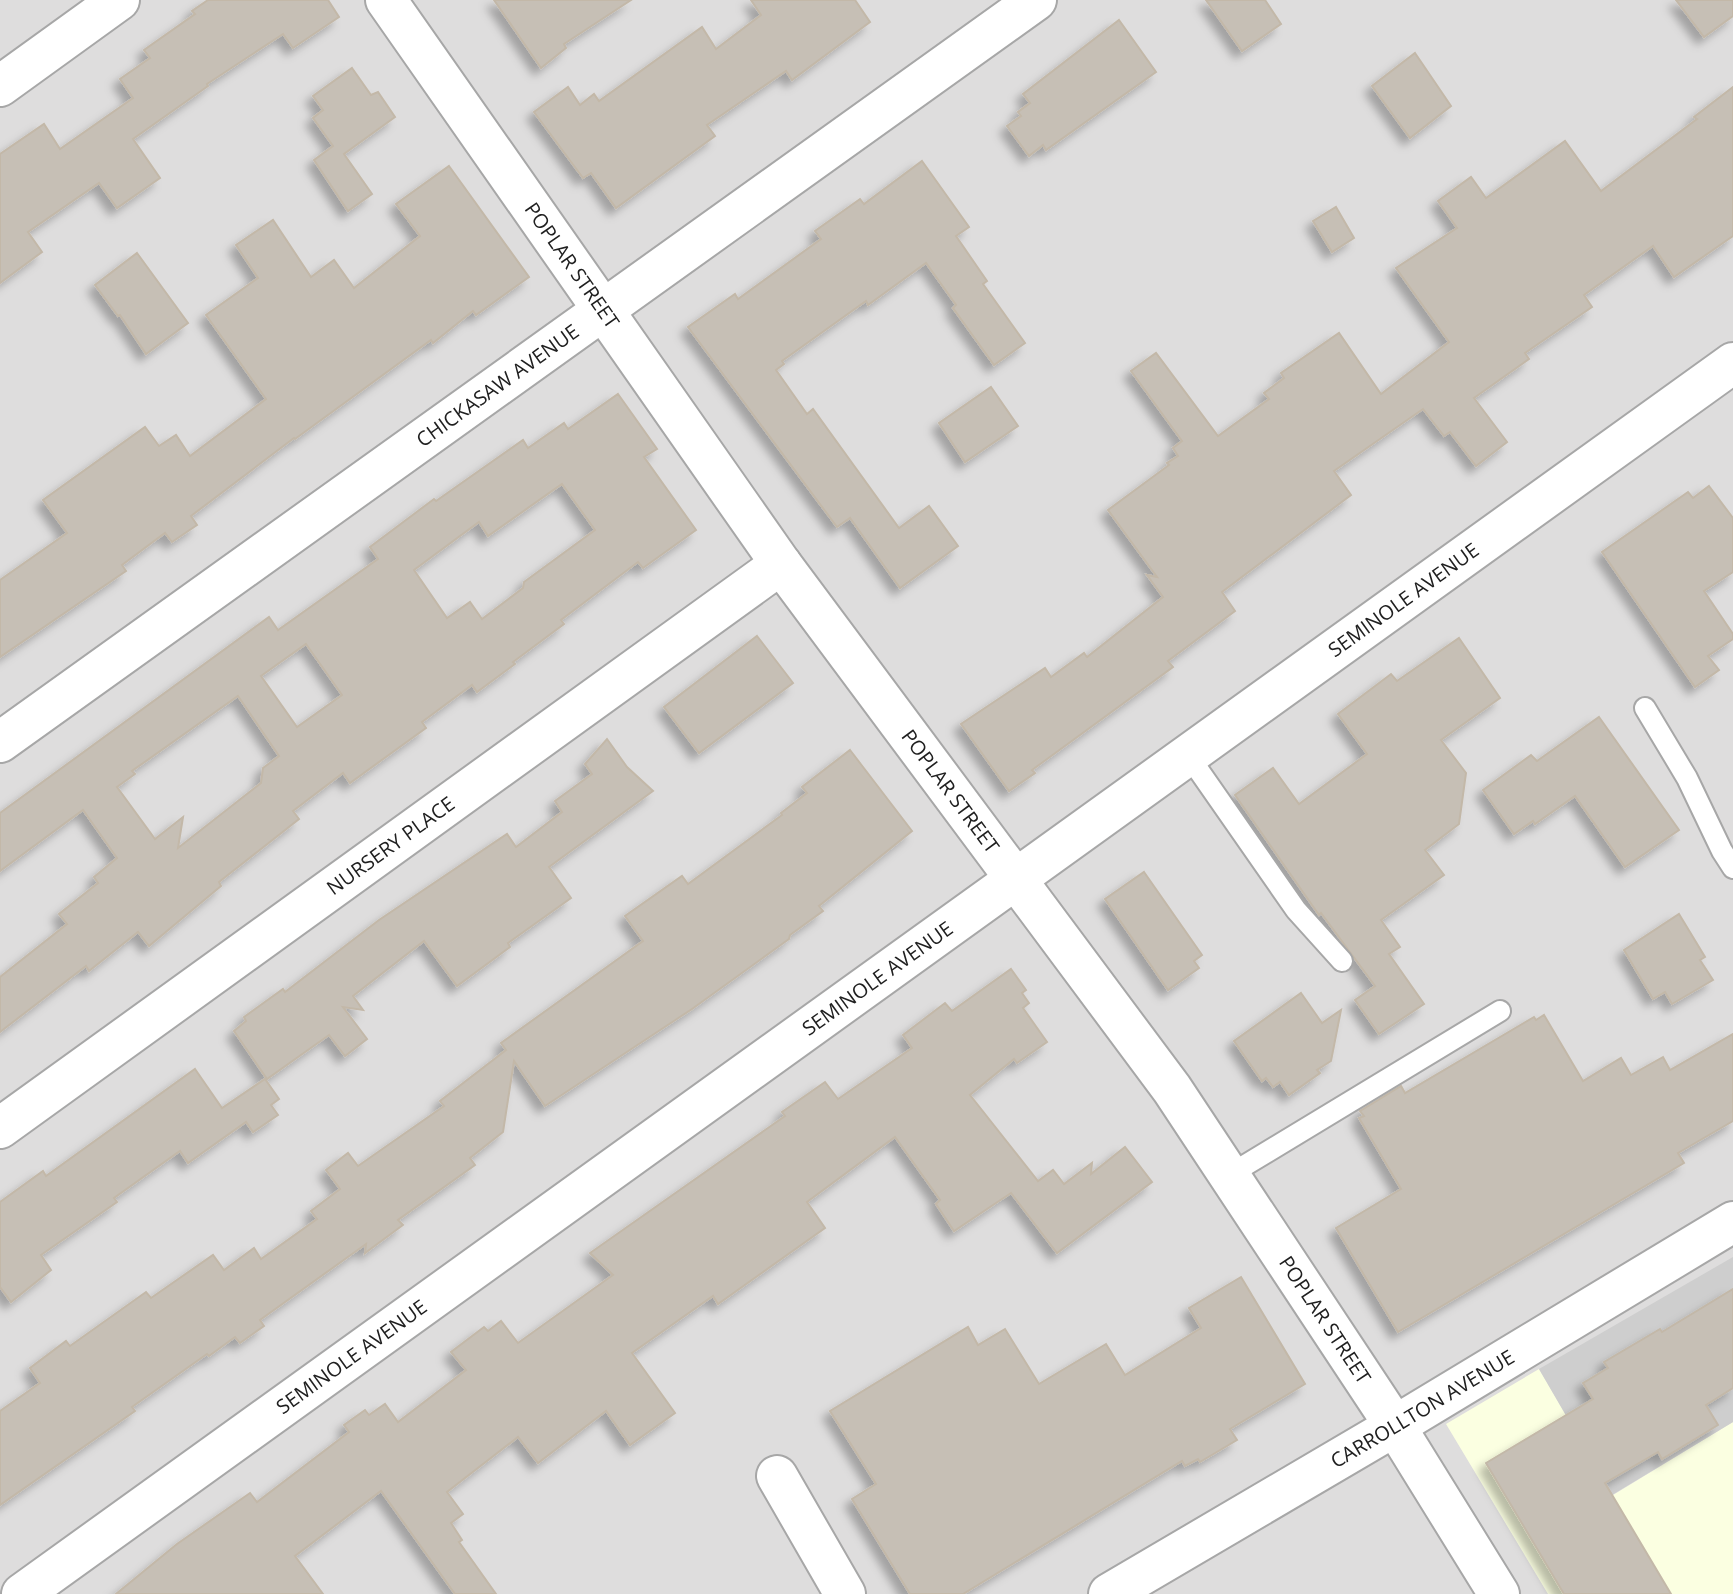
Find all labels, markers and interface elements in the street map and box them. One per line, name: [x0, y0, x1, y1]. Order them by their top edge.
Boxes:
street label: POPLAR STREET: [519, 197, 626, 333]
street label: CHICKASAW AVENUE: [410, 318, 584, 453]
street label: SEMINOLE AVENUE: [1323, 536, 1484, 663]
street label: POPLAR STREET: [896, 724, 1006, 858]
street label: NURSERY PLACE: [321, 790, 460, 901]
street label: SEMINOLE AVENUE: [797, 915, 958, 1041]
street label: POPLAR STREET: [1273, 1250, 1377, 1389]
street label: SEMINOLE AVENUE: [270, 1293, 432, 1420]
street label: CARROLLTON AVENUE: [1325, 1343, 1519, 1474]

